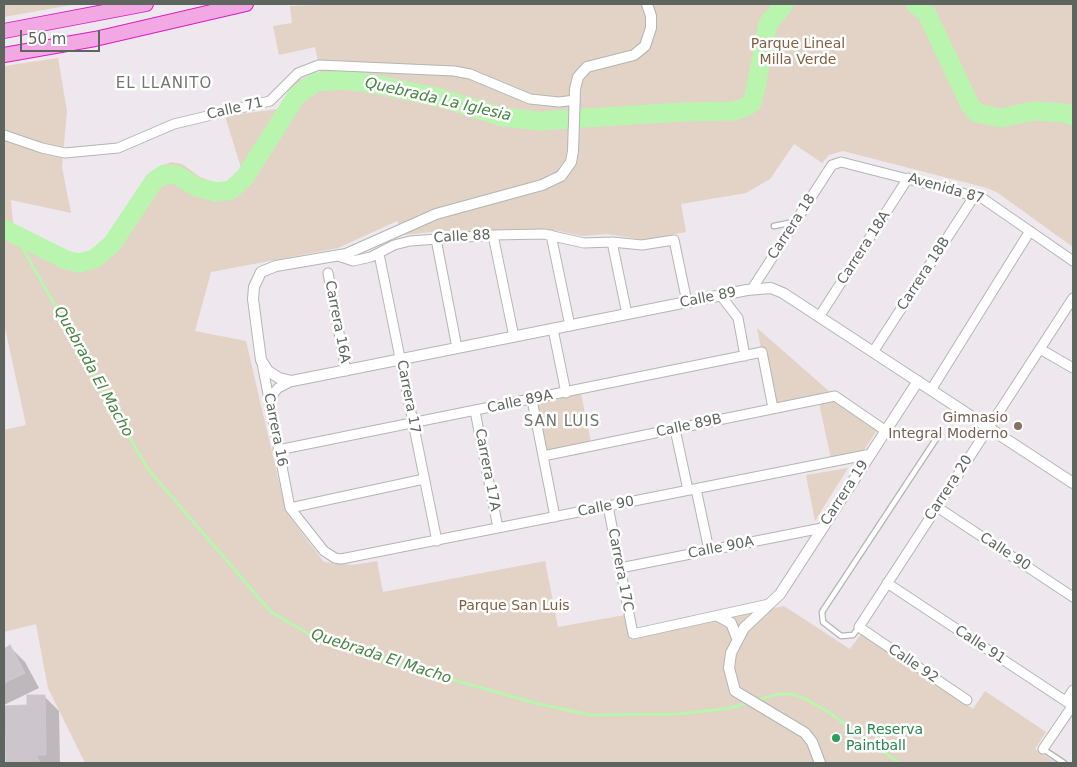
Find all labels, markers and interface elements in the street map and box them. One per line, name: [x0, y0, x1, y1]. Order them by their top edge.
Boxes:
scale bar: [22, 20, 102, 52]
text: 50 m: [28, 30, 66, 48]
park label: Parque Lineal Milla Verde: [751, 36, 845, 68]
water label: Quebrada La Iglesia: [363, 74, 513, 126]
district label: EL LLANITO: [114, 75, 214, 93]
street label: Calle 71: [205, 94, 265, 124]
street label: Avenida 87: [906, 170, 986, 208]
street label: Carrera 18: [765, 191, 819, 263]
street label: Carrera 18A: [834, 208, 894, 288]
street label: Calle 88: [433, 227, 491, 247]
street label: Carrera 18B: [894, 234, 954, 314]
street label: Carrera 16A: [321, 279, 353, 365]
street label: Calle 89: [678, 284, 738, 312]
water label: Quebrada El Macho: [50, 304, 136, 440]
street label: Carrera 17: [393, 359, 423, 435]
street label: Calle 89A: [486, 387, 554, 417]
street label: Carrera 16: [260, 392, 290, 468]
place label: Gimnasio Integral Moderno: [888, 410, 1008, 442]
street label: Calle 89B: [655, 411, 723, 441]
district label: SAN LUIS: [523, 413, 601, 431]
marker: Gimnasio Integral Moderno: [1012, 420, 1024, 432]
street label: Carrera 17A: [471, 427, 503, 513]
street label: Carrera 20: [922, 452, 976, 524]
street label: Carrera 19: [818, 457, 872, 529]
street label: Calle 90: [576, 493, 636, 521]
street label: Carrera 17C: [604, 527, 636, 613]
street label: Calle 90: [977, 529, 1033, 575]
street label: Calle 90A: [687, 533, 755, 563]
park label: Parque San Luis: [458, 598, 570, 614]
street label: Calle 91: [952, 622, 1008, 668]
water label: Quebrada El Macho: [309, 626, 453, 688]
street label: Calle 92: [885, 641, 941, 687]
place label: La Reserva Paintball: [846, 722, 923, 754]
marker: La Reserva Paintball: [830, 732, 842, 744]

